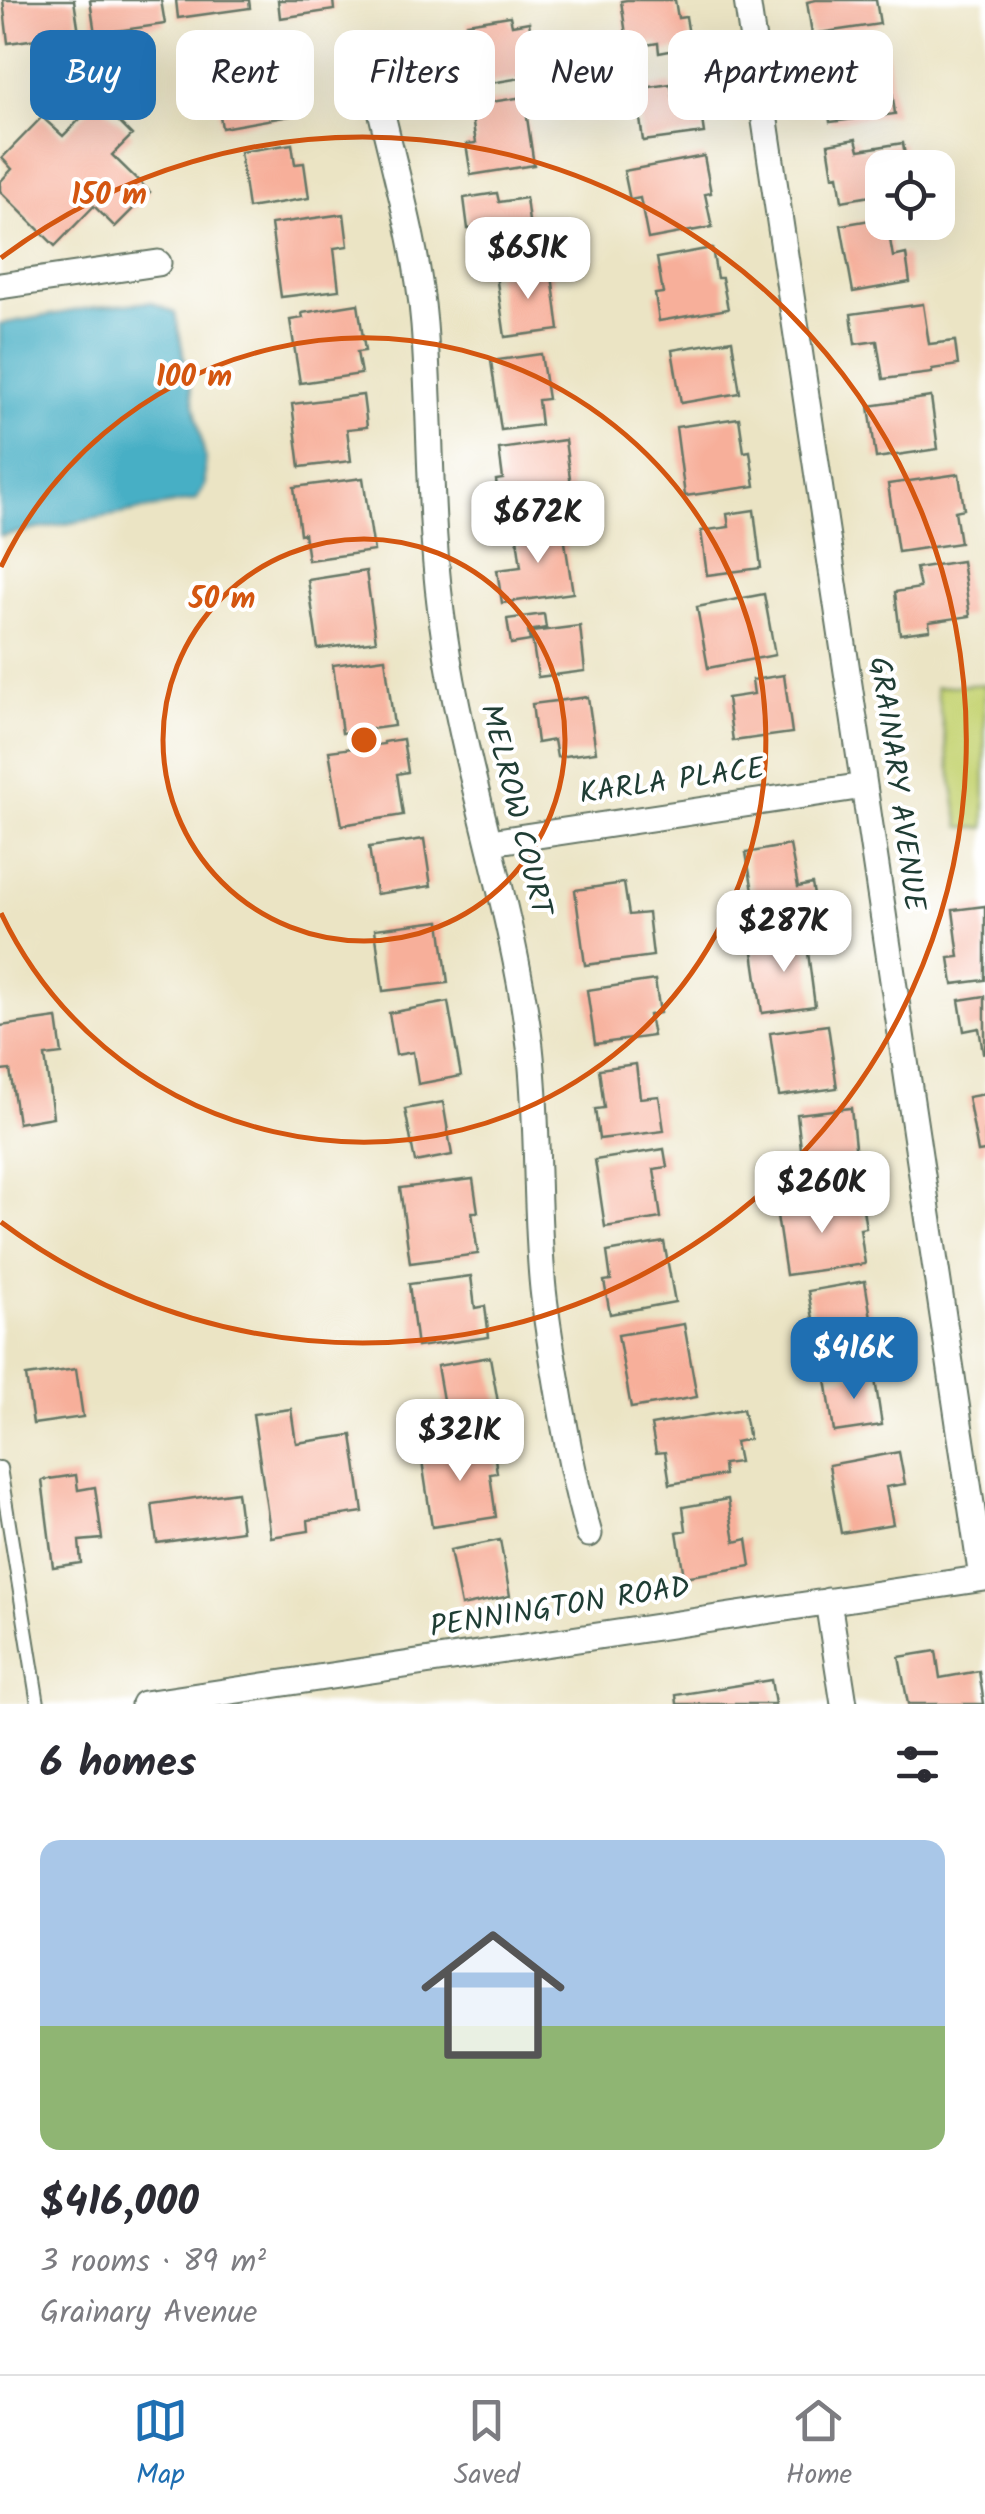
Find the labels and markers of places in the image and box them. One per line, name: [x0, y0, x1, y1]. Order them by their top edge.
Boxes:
pin: $651K: [458, 217, 598, 302]
pin: $672K: [468, 481, 608, 566]
centre of rings: [346, 722, 382, 758]
pin: $287K: [714, 890, 854, 975]
pin: $260K: [752, 1151, 892, 1236]
pin: $416K: [784, 1317, 924, 1402]
pin: $321K: [390, 1399, 530, 1484]

